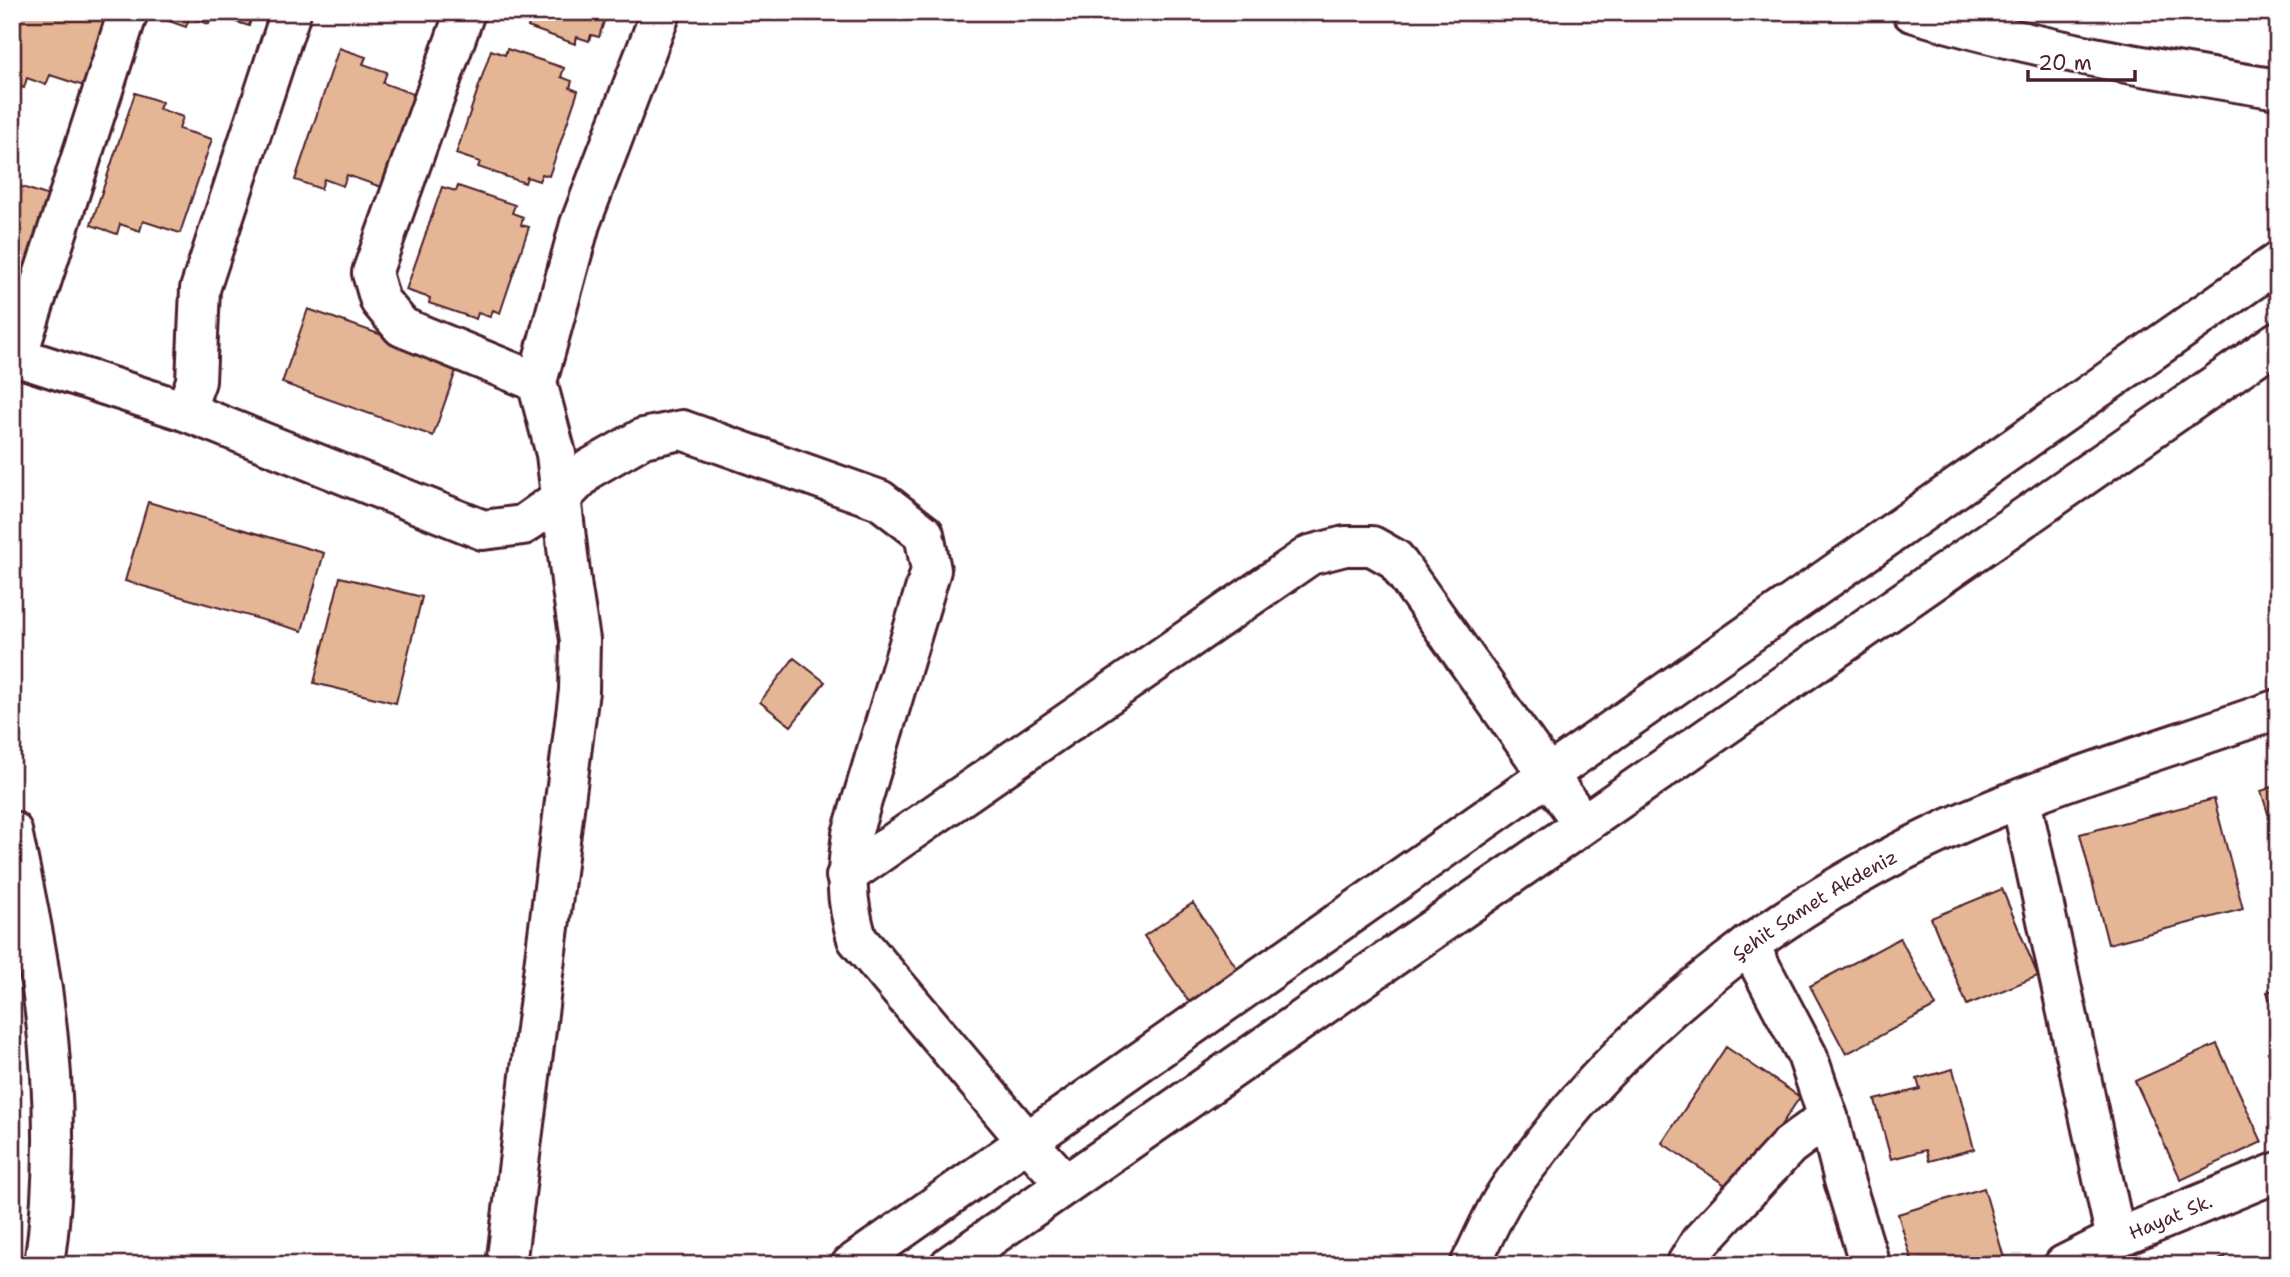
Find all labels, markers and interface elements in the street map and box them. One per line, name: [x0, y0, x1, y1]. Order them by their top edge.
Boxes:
scale bar: [2028, 38, 2134, 82]
text: 20 m: [2038, 49, 2092, 77]
street label: Şehit Samet Akdeniz: [1727, 844, 1901, 966]
street label: Hayat Sk.: [2125, 1188, 2216, 1245]

